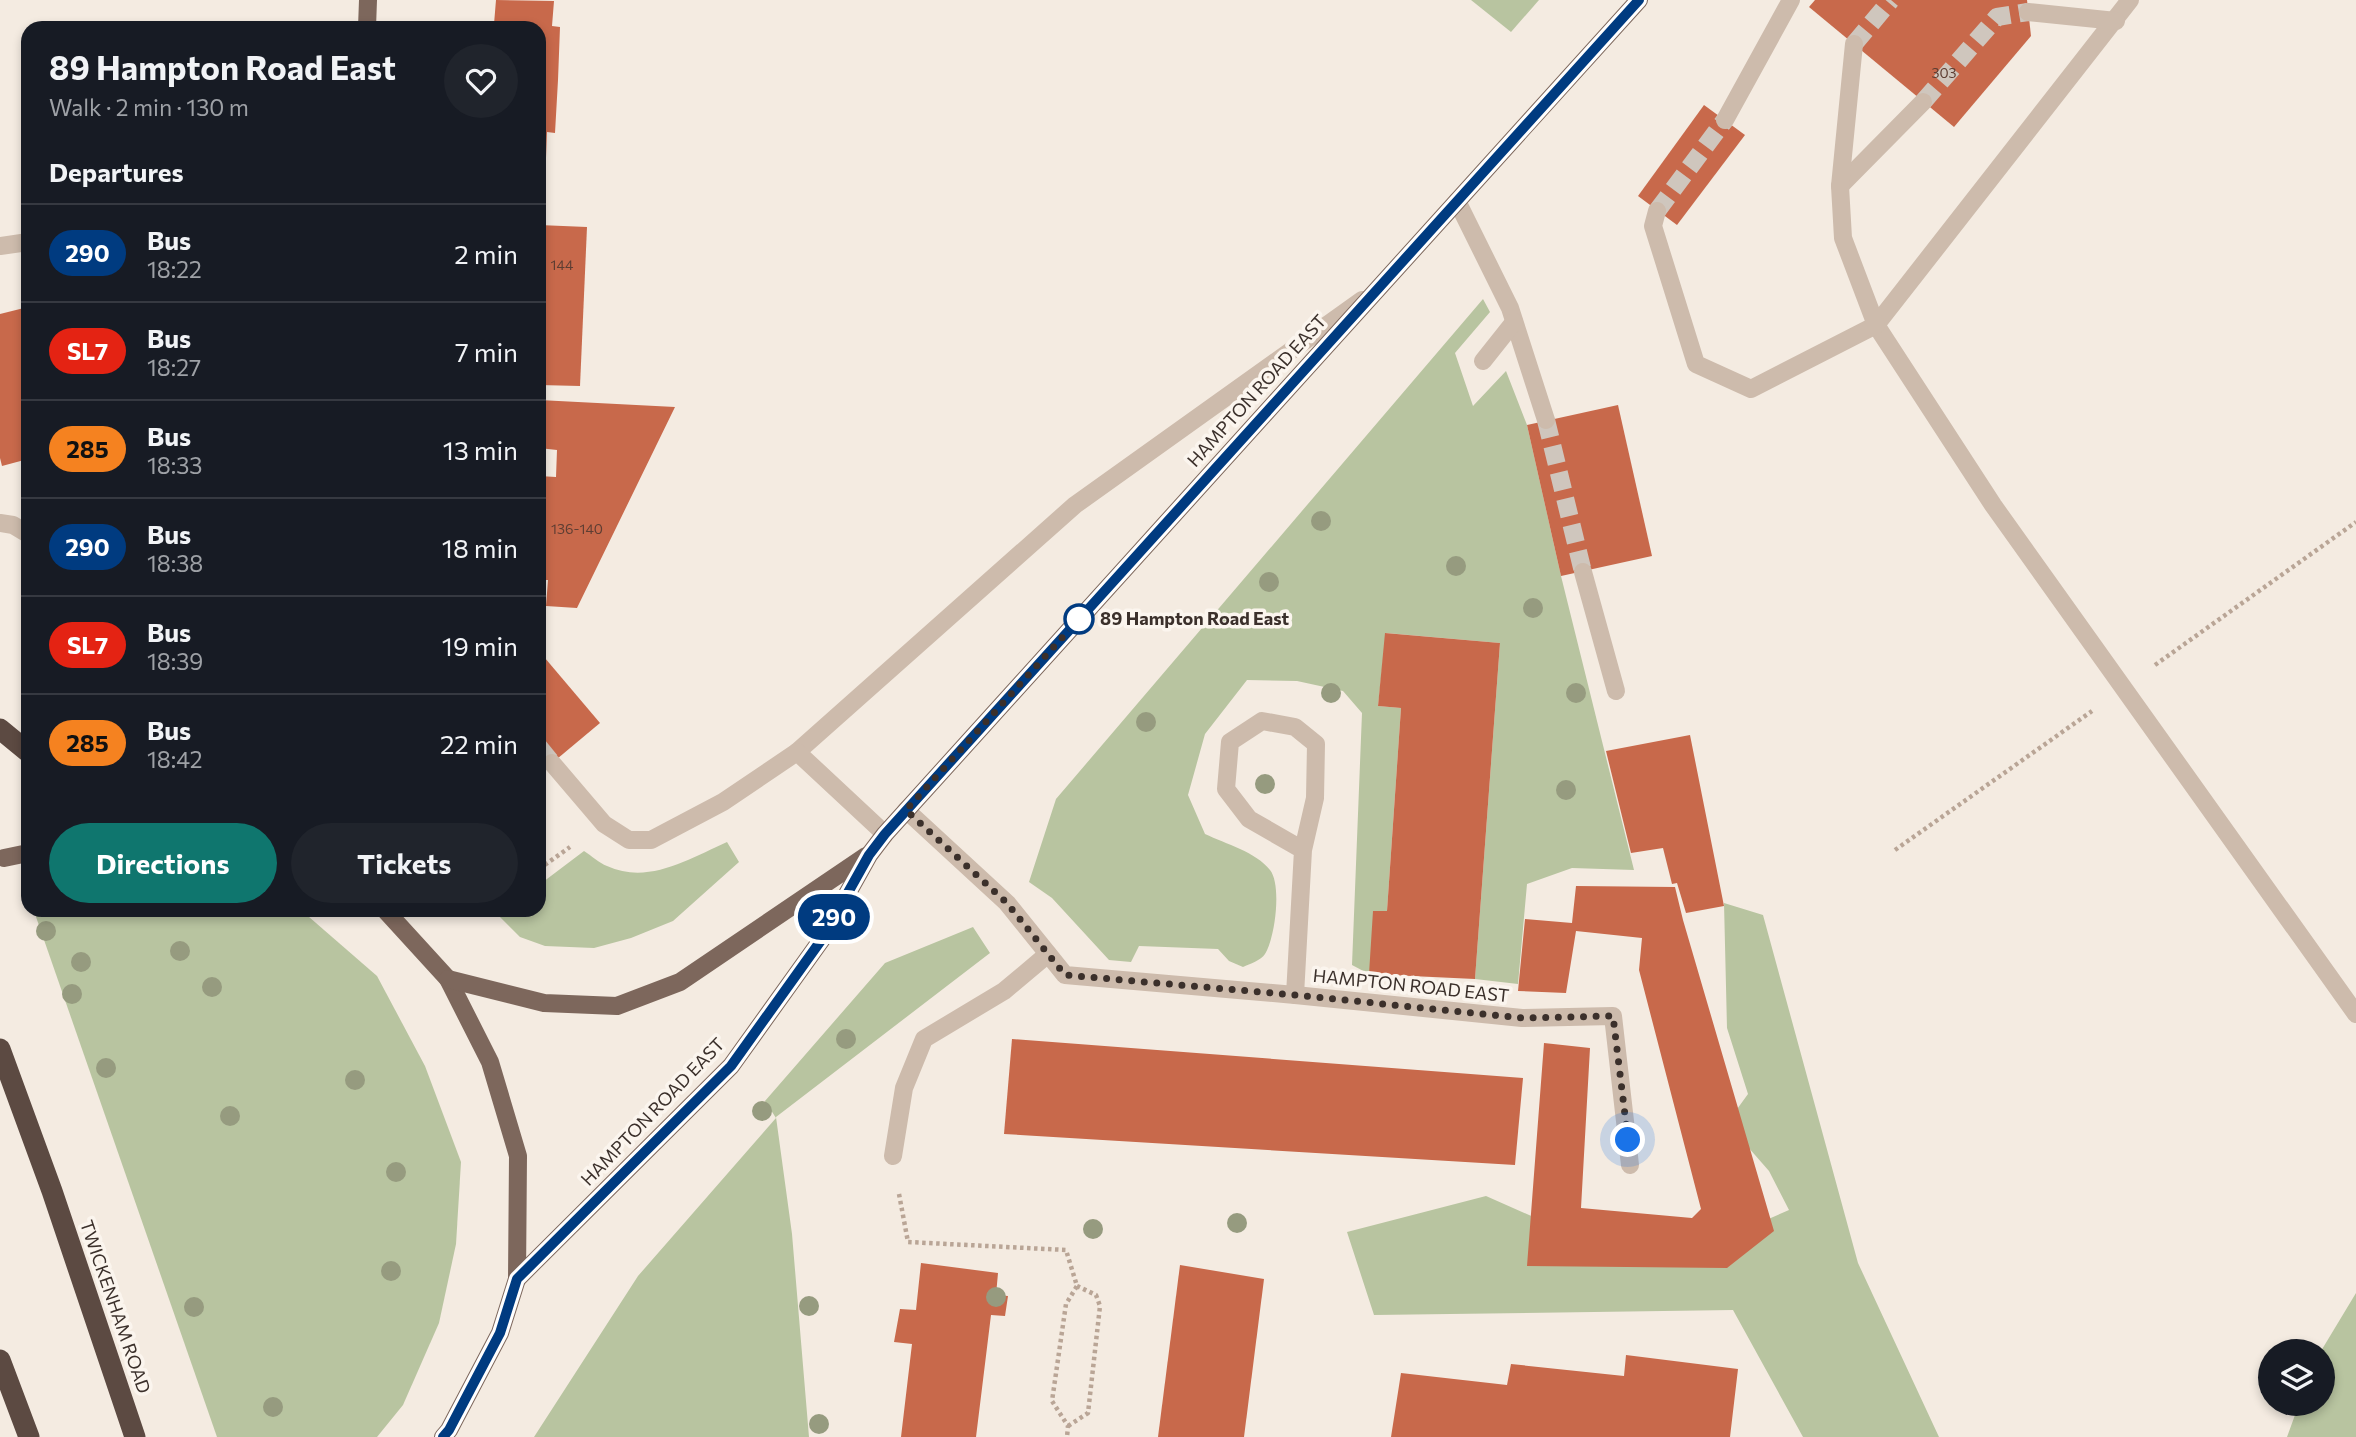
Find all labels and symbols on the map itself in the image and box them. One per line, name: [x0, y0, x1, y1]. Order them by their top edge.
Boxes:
house number: 303: [1931, 64, 1957, 81]
house number: 144: [551, 256, 574, 273]
street label: HAMPTON ROAD EAST: [1182, 310, 1330, 471]
house number: 136-140: [551, 520, 603, 537]
marker: 89 Hampton Road East: [1064, 604, 1094, 634]
place label: 89 Hampton Road East: [1100, 607, 1290, 629]
line badge: 290: [794, 894, 874, 940]
street label: HAMPTON ROAD EAST: [1312, 964, 1510, 1006]
street label: HAMPTON ROAD EAST: [576, 1033, 729, 1190]
your location: [1610, 1122, 1645, 1157]
street label: TWICKENHAM ROAD: [76, 1217, 156, 1396]

